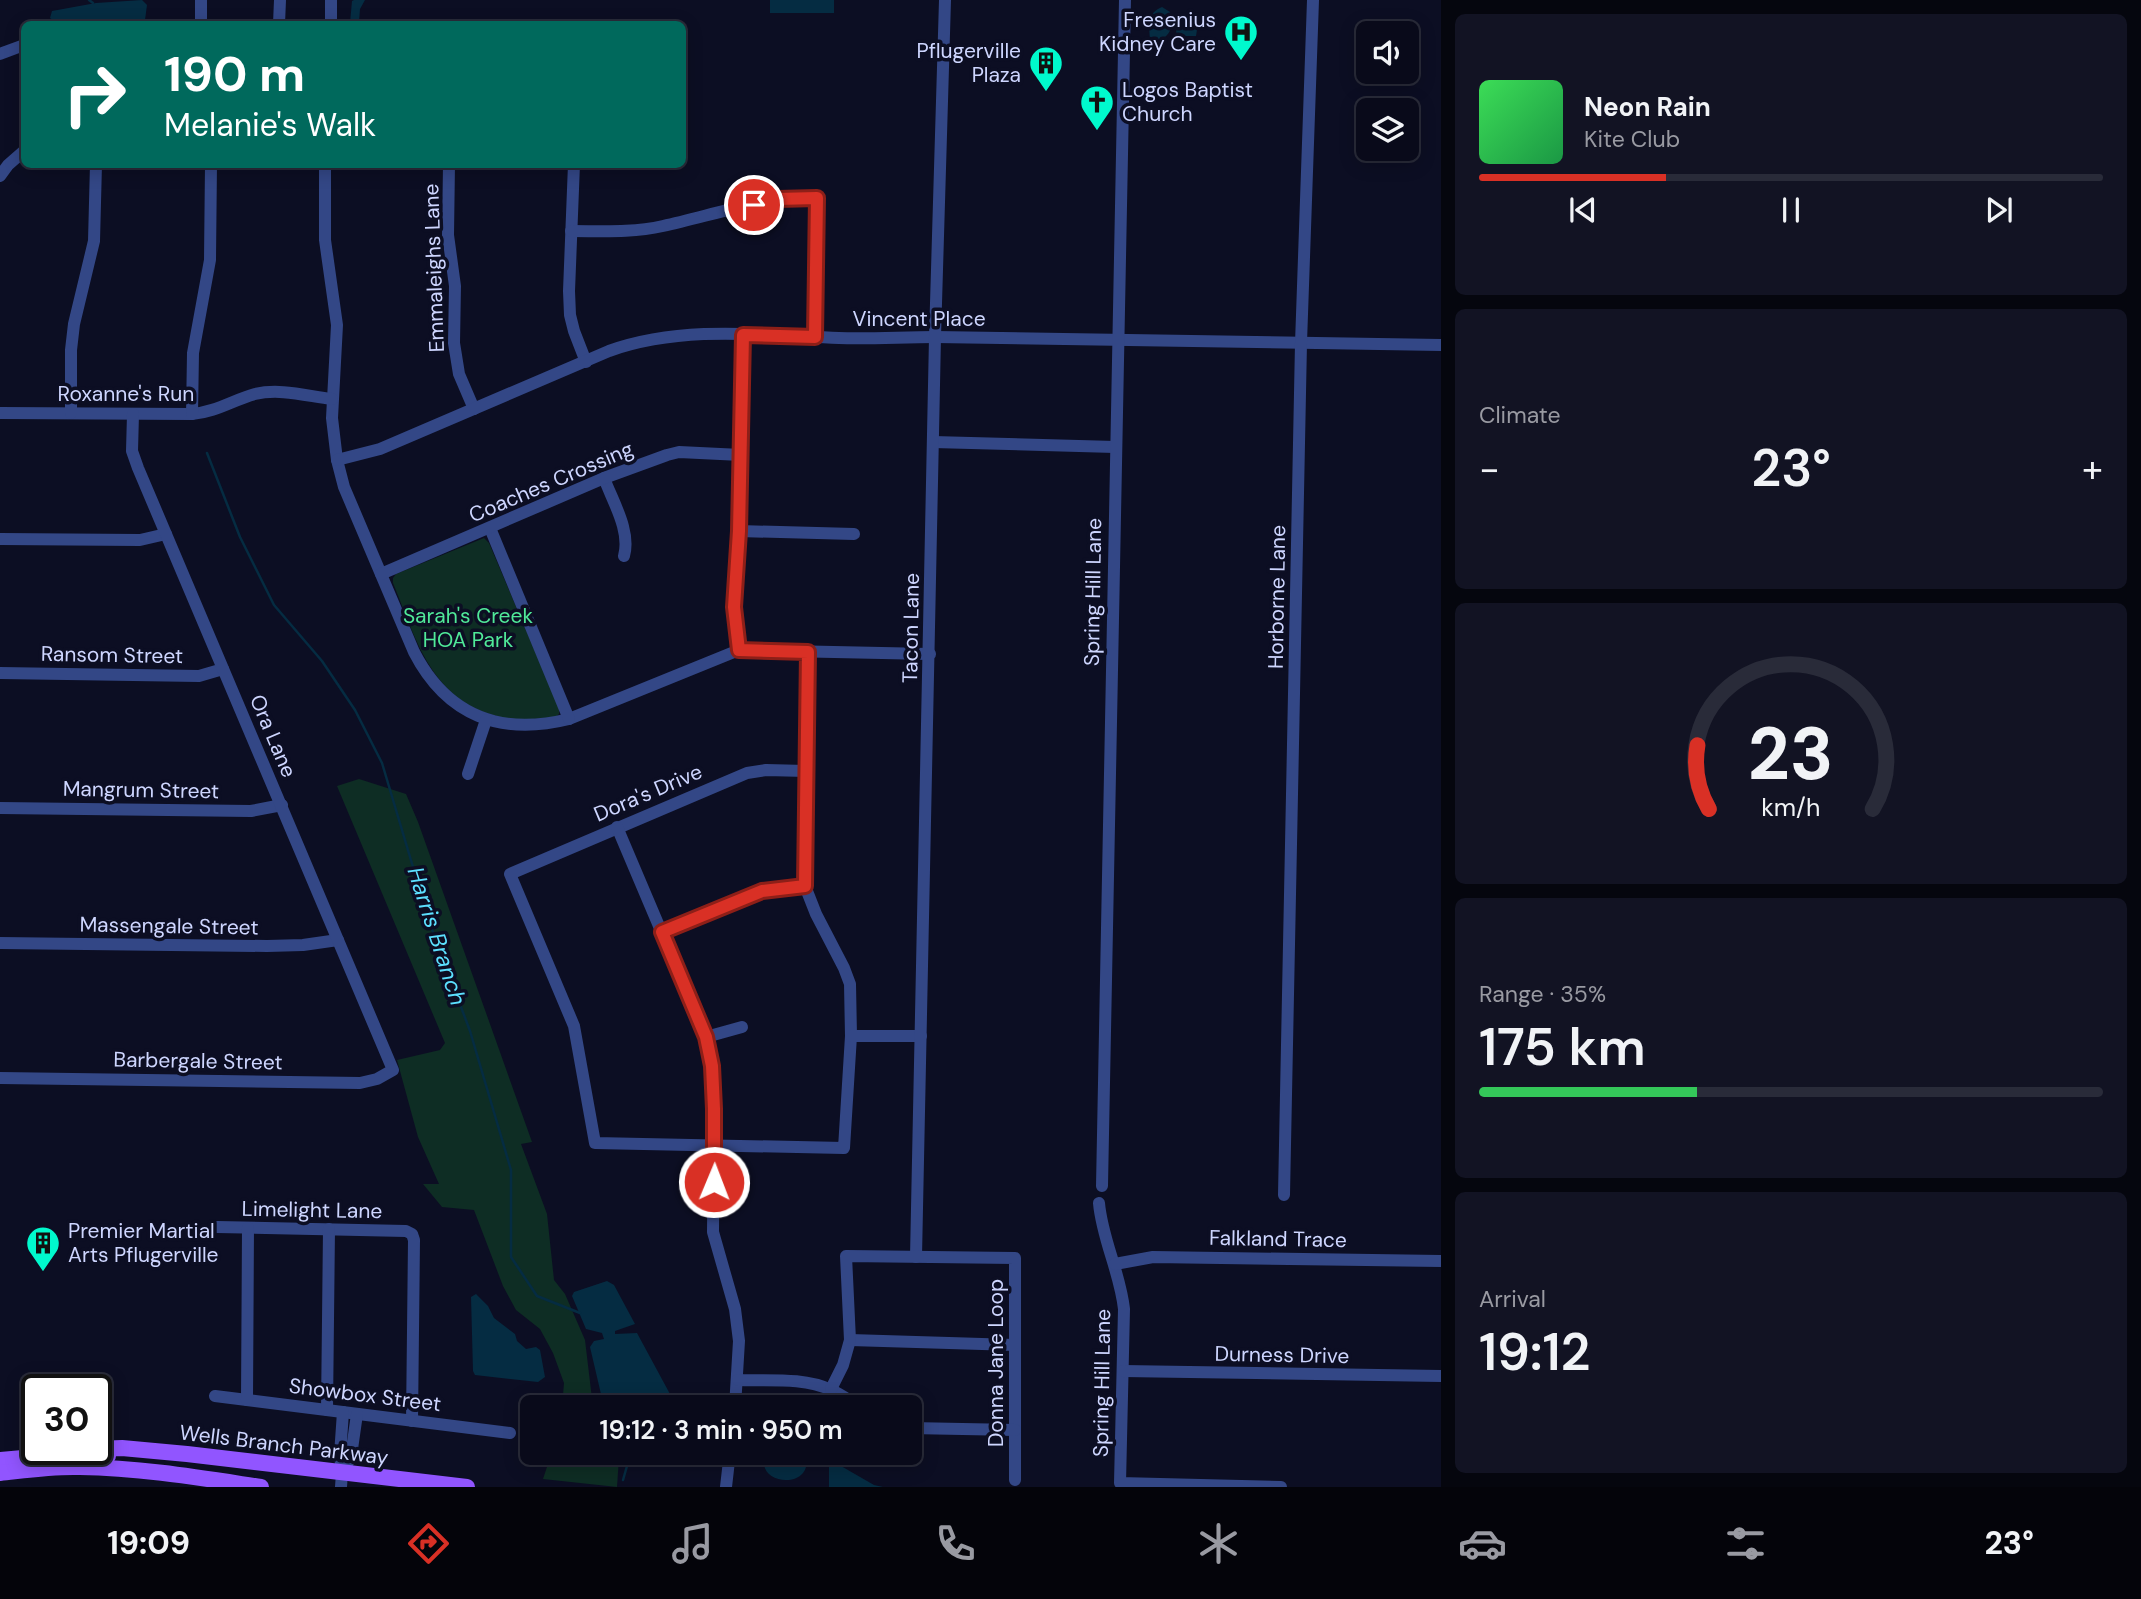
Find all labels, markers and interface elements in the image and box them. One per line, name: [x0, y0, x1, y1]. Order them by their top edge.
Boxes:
place label: Fresenius Kidney Care: [1099, 6, 1216, 58]
hospital icon: Fresenius Kidney Care: [1222, 13, 1260, 62]
map controls: [1356, 21, 1419, 161]
button: sound: [1356, 21, 1419, 84]
place label: Pflugerville Plaza: [917, 37, 1021, 89]
text: 190 m: [164, 42, 305, 106]
building icon: Pflugerville Plaza: [1027, 44, 1065, 93]
icon: right: [49, 49, 140, 140]
place label: Logos Baptist Church: [1122, 76, 1253, 128]
church icon: Logos Baptist Church: [1078, 83, 1116, 132]
text: Neon Rain: [1584, 90, 1711, 124]
button: layers: [1356, 98, 1419, 161]
text: Melanie's Walk: [164, 104, 376, 146]
text: Kite Club: [1584, 124, 1680, 154]
pin: [724, 175, 784, 235]
street label: Emmaleighs Lane: [417, 183, 451, 353]
icon: arrive: [735, 186, 773, 224]
icon: previous: [1564, 191, 1602, 229]
icon: pause: [1772, 191, 1810, 229]
icon: next: [1980, 191, 2018, 229]
street label: Vincent Place: [852, 305, 986, 333]
street label: Roxanne's Run: [58, 380, 194, 408]
text: Climate: [1479, 400, 1561, 430]
text: 23°: [1751, 434, 1831, 502]
street label: Coaches Crossing: [465, 435, 638, 529]
text: −: [1479, 444, 1500, 494]
text: +: [2082, 444, 2103, 494]
street label: Spring Hill Lane: [1078, 518, 1108, 666]
street label: Horborne Lane: [1262, 525, 1292, 669]
street label: Tacon Lane: [896, 573, 926, 683]
park label: Sarah's Creek HOA Park: [403, 602, 533, 654]
street label: Ransom Street: [41, 640, 183, 670]
street label: Ora Lane: [243, 690, 303, 782]
text: 23: [1748, 708, 1834, 803]
street label: Dora's Drive: [589, 758, 707, 828]
street label: Mangrum Street: [63, 775, 219, 805]
text: km/h: [1761, 791, 1821, 824]
water label: Harris Branch: [401, 863, 473, 1009]
street label: Massengale Street: [79, 910, 259, 942]
text: Range · 35%: [1479, 979, 1606, 1009]
text: 175 km: [1479, 1013, 1646, 1081]
street label: Barbergale Street: [113, 1046, 283, 1076]
position arrow: [677, 1145, 751, 1219]
street label: Limelight Lane: [241, 1195, 383, 1225]
place label: Premier Martial Arts Pflugerville: [68, 1217, 219, 1269]
building icon: Premier Martial Arts Pflugerville: [24, 1224, 62, 1273]
street label: Falkland Trace: [1209, 1224, 1347, 1254]
street label: Donna Jane Loop: [982, 1279, 1010, 1447]
text: Arrival: [1479, 1284, 1546, 1314]
street label: Spring Hill Lane: [1087, 1309, 1117, 1457]
text: 19:12: [1479, 1318, 1591, 1386]
street label: Durness Drive: [1214, 1340, 1350, 1370]
street label: Showbox Street: [287, 1372, 443, 1418]
speed limit sign: 30: [21, 1374, 112, 1465]
text: 19:12 · 3 min · 950 m: [599, 1413, 843, 1447]
street label: Wells Branch Parkway: [178, 1418, 390, 1472]
icon: directions: [404, 1519, 453, 1568]
icon: music: [668, 1519, 717, 1568]
icon: phone: [931, 1519, 980, 1568]
icon: climate: [1194, 1519, 1243, 1568]
icon: car: [1458, 1519, 1507, 1568]
icon: filters: [1721, 1519, 1770, 1568]
text: 19:09: [107, 1522, 190, 1564]
text: 23°: [1984, 1522, 2034, 1564]

